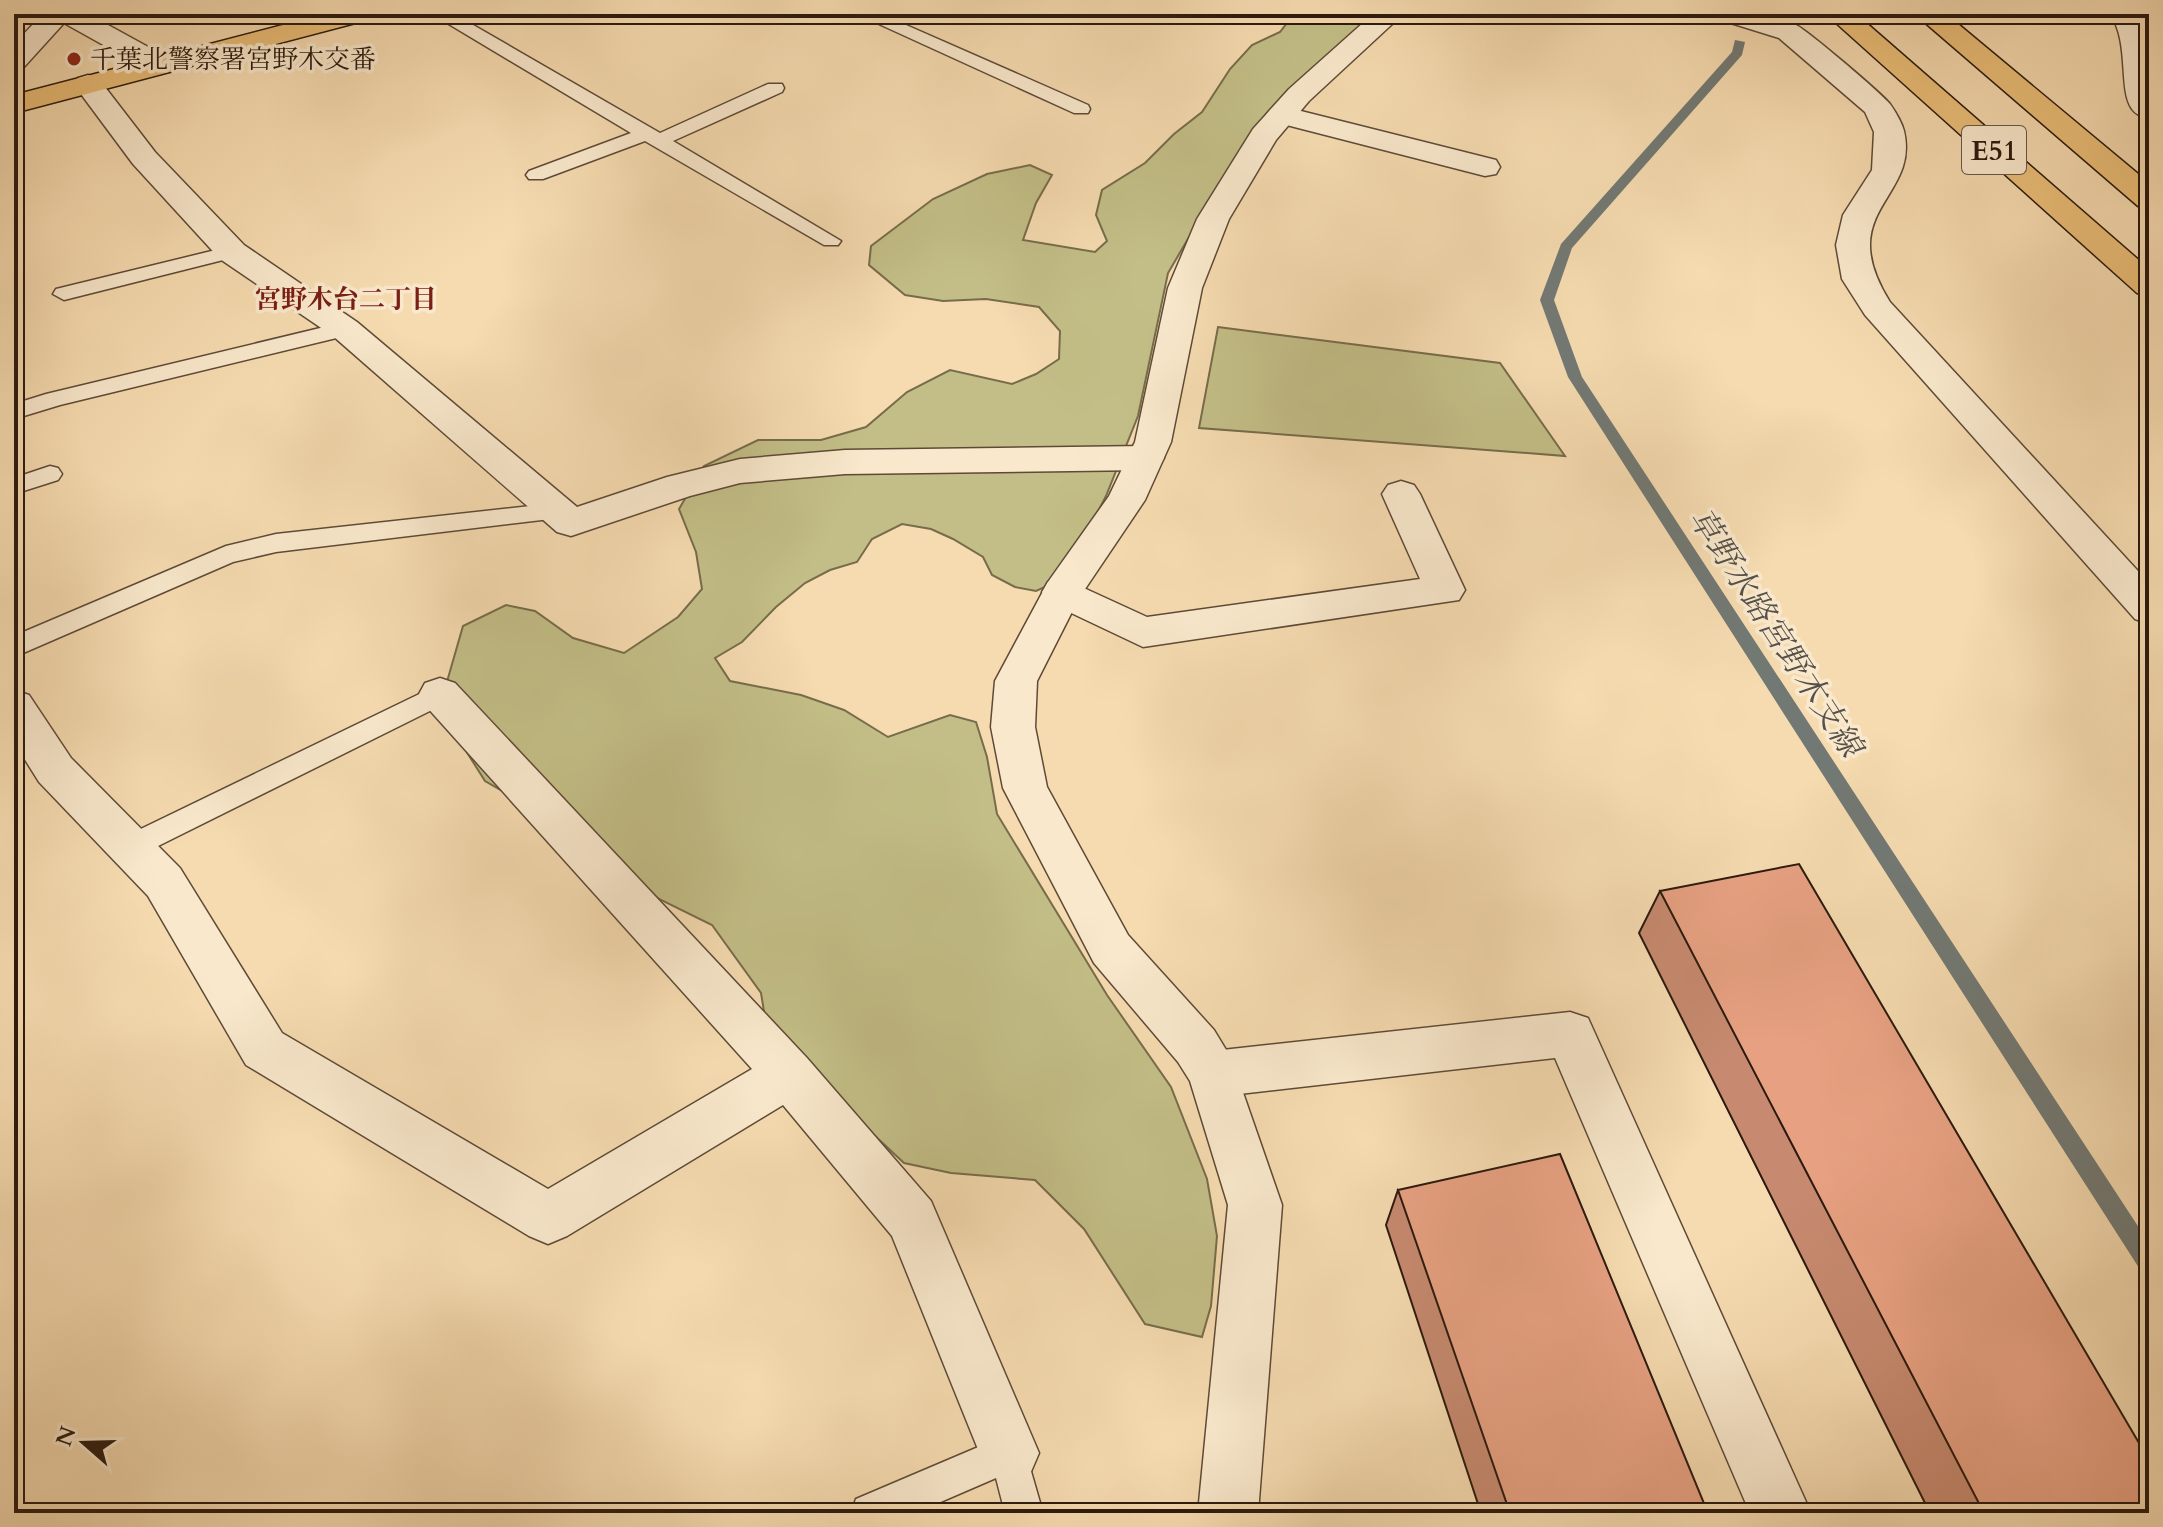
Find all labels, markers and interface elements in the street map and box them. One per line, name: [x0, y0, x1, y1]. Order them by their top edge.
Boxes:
place label: 千葉北警察署宮野木交番: [90, 42, 376, 77]
marker: 千葉北警察署宮野木交番: [65, 50, 83, 68]
road number: E51: [1962, 126, 2026, 174]
district label: 宮野木台二丁目: [255, 282, 437, 317]
water label: 草野水路宮野木支線: [1678, 500, 1874, 769]
north arrow: [44, 1403, 124, 1483]
text: N: [49, 1422, 84, 1451]

